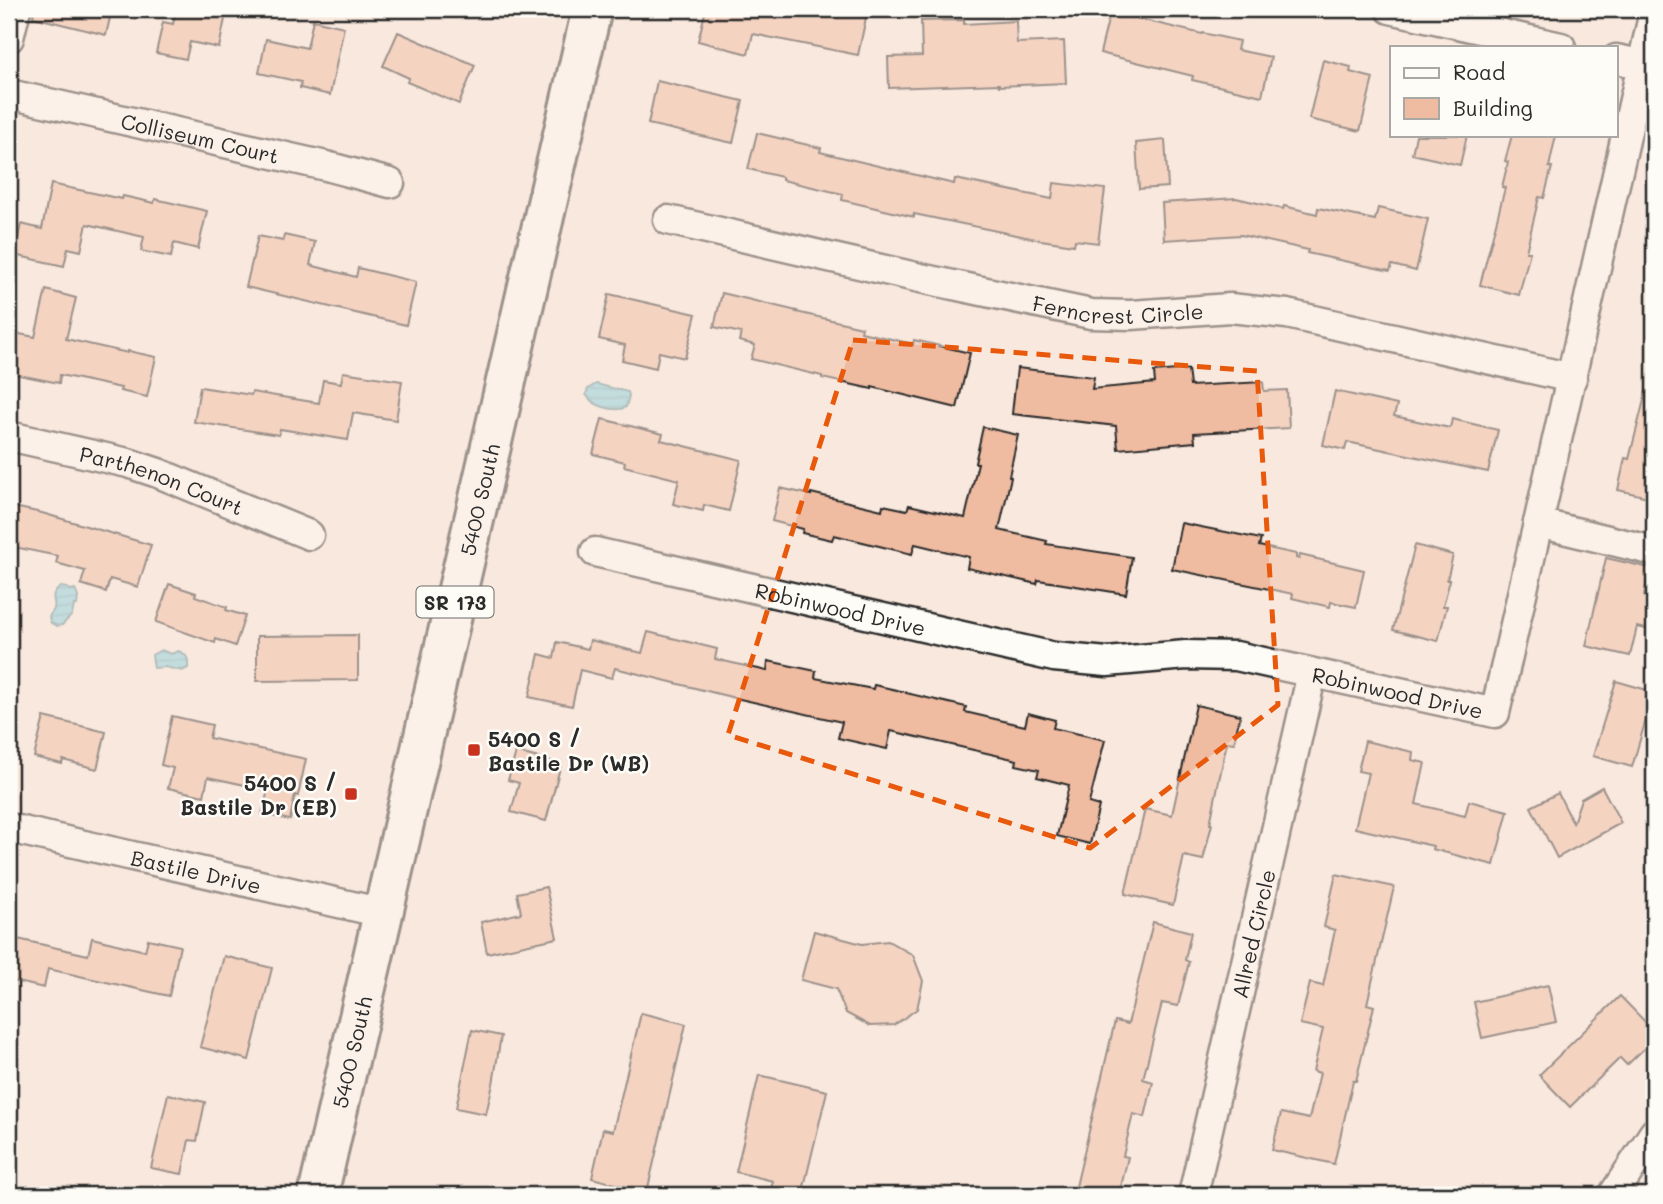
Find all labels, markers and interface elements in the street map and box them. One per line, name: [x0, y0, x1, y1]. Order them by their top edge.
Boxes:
legend: [1390, 46, 1618, 136]
text: Road: [1453, 58, 1505, 85]
text: Building: [1453, 94, 1533, 121]
street label: Colliseum Court: [118, 106, 282, 168]
street label: Ferncrest Circle: [1030, 289, 1204, 329]
street label: Parthenon Court: [77, 439, 248, 520]
street label: 5400 South: [453, 441, 505, 558]
street label: Robinwood Drive: [753, 576, 929, 641]
road number: SR 173: [416, 586, 494, 618]
street label: Robinwood Drive: [1310, 660, 1486, 723]
place label: 5400 S / Bastile Dr (WB): [488, 725, 649, 776]
marker: 5400 S / Bastile Dr (WB): [466, 742, 482, 758]
place label: 5400 S / Bastile Dr (EB): [180, 769, 337, 820]
marker: 5400 S / Bastile Dr (EB): [343, 786, 359, 802]
street label: Bastile Drive: [129, 843, 264, 898]
street label: Allred Circle: [1225, 867, 1280, 1001]
street label: 5400 South: [325, 993, 377, 1110]

